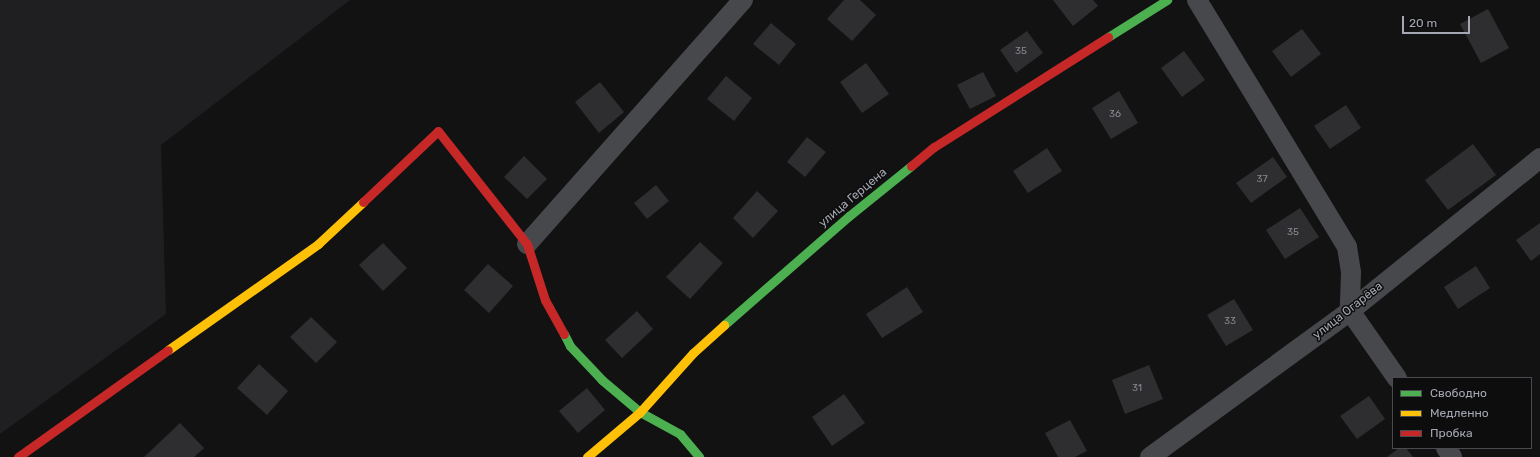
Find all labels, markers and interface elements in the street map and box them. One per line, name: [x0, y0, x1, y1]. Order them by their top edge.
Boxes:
scale bar: [1404, 8, 1472, 34]
text: 20 m: [1409, 16, 1437, 30]
house number: 35: [1015, 46, 1027, 58]
house number: 36: [1109, 109, 1121, 121]
street label: улица Герцена: [816, 165, 890, 231]
house number: 37: [1256, 174, 1268, 186]
house number: 35: [1287, 227, 1299, 239]
street label: улица Огарёва: [1310, 279, 1386, 343]
house number: 33: [1224, 316, 1236, 328]
legend: [1392, 377, 1532, 449]
house number: 31: [1132, 383, 1142, 395]
text: Свободно: [1430, 386, 1487, 400]
text: Медленно: [1430, 406, 1489, 420]
text: Пробка: [1430, 426, 1473, 440]

